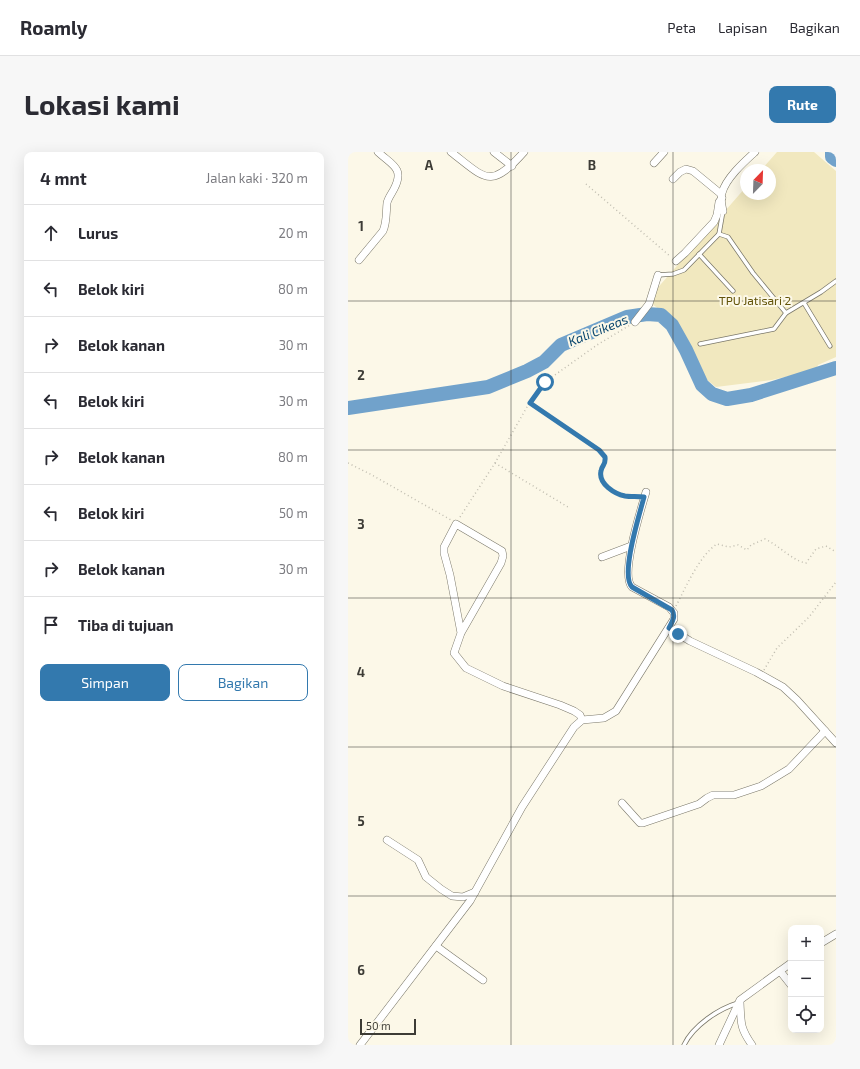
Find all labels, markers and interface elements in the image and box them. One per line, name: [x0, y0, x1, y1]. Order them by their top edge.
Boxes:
text: Roamly: [20, 16, 87, 39]
text: Peta: [667, 19, 696, 36]
text: Lapisan: [718, 19, 767, 36]
text: Bagikan: [789, 19, 840, 36]
button: Rute: [769, 86, 836, 123]
text: Lokasi kami: [24, 87, 180, 121]
text: A: [425, 157, 434, 173]
text: B: [588, 157, 596, 173]
north arrow: [740, 164, 776, 200]
text: 4 mnt: [40, 168, 87, 188]
text: Jalan kaki · 320 m: [206, 170, 308, 186]
text: 1: [358, 218, 364, 234]
icon: ahead: [40, 222, 62, 244]
text: Lurus: [78, 224, 118, 242]
text: 20 m: [279, 225, 308, 241]
icon: left: [40, 278, 62, 300]
text: Belok kiri: [78, 280, 144, 298]
text: 80 m: [278, 281, 308, 297]
park label: TPU Jatisari 2: [719, 293, 792, 307]
water label: Kali Cikeas: [566, 311, 631, 349]
icon: right: [40, 334, 62, 356]
text: Belok kanan: [78, 336, 165, 354]
text: 30 m: [279, 337, 308, 353]
text: 2: [357, 367, 365, 383]
route start: [536, 373, 554, 391]
icon: left: [40, 390, 62, 412]
text: Belok kiri: [78, 392, 144, 410]
text: 30 m: [279, 393, 308, 409]
icon: right: [40, 446, 62, 468]
text: Belok kanan: [78, 448, 165, 466]
text: 80 m: [278, 449, 308, 465]
icon: left: [40, 502, 62, 524]
text: Belok kiri: [78, 504, 144, 522]
text: 50 m: [279, 505, 308, 521]
text: 3: [357, 516, 365, 532]
icon: right: [40, 558, 62, 580]
text: Belok kanan: [78, 560, 165, 578]
text: 30 m: [279, 561, 308, 577]
icon: arrive: [40, 614, 62, 636]
text: Tiba di tujuan: [78, 616, 174, 634]
route end: [669, 625, 687, 643]
button: Simpan: [40, 664, 170, 701]
button: Bagikan: [178, 664, 308, 701]
text: 4: [357, 664, 365, 680]
text: 5: [357, 813, 365, 829]
map controls: [788, 925, 824, 1033]
button: +: [788, 925, 824, 961]
button: −: [788, 961, 824, 997]
text: 6: [357, 962, 365, 978]
button: locate: [788, 997, 824, 1033]
scale bar: [360, 1017, 416, 1036]
text: 50 m: [366, 1019, 391, 1032]

